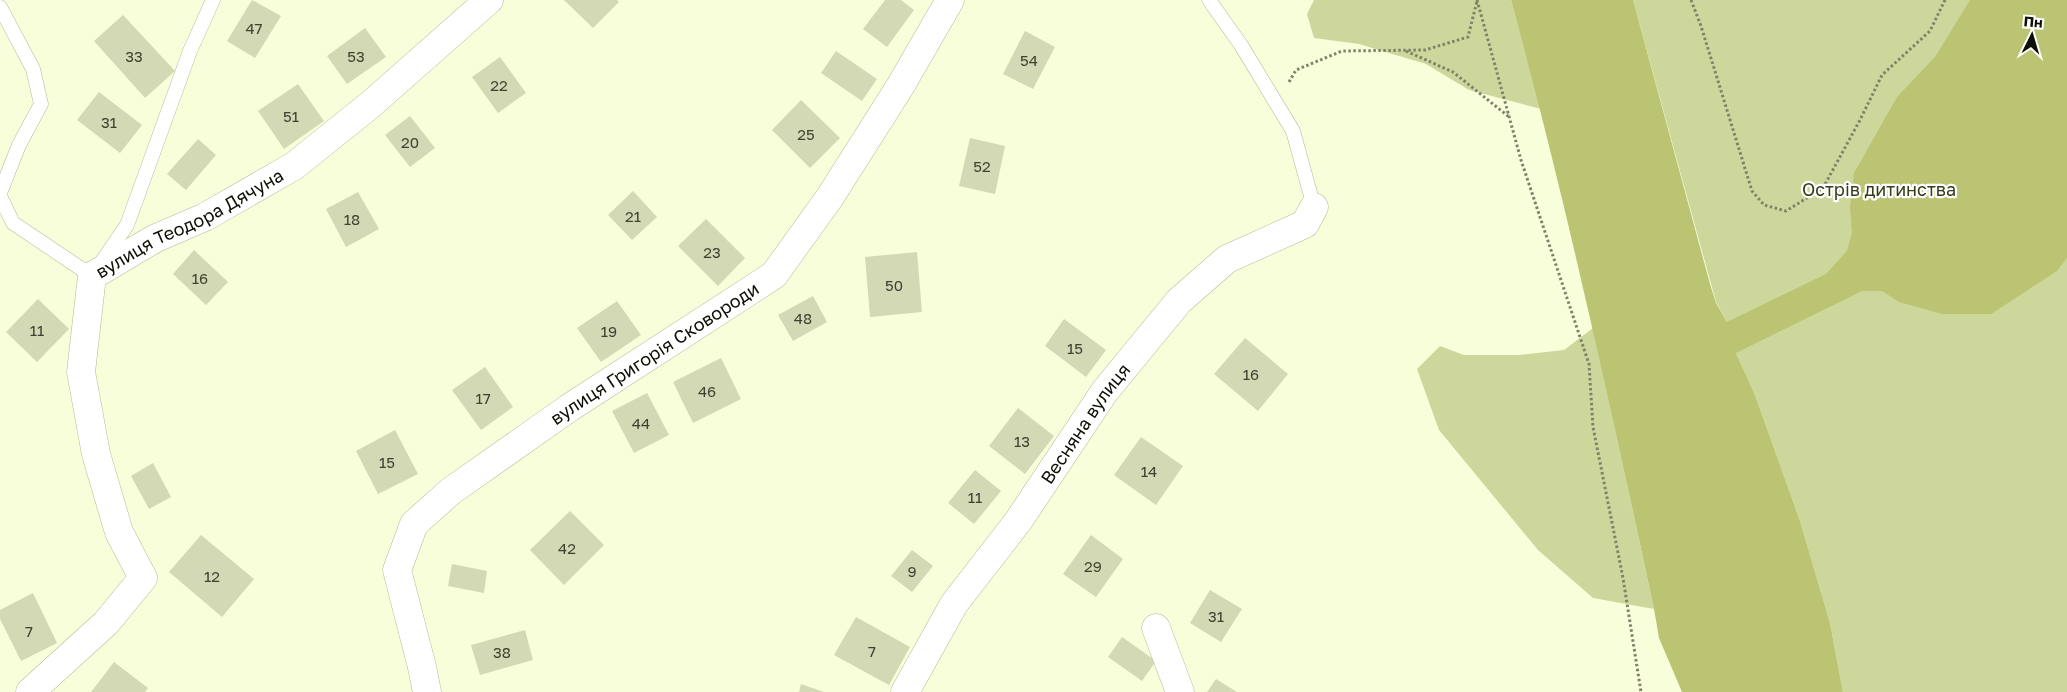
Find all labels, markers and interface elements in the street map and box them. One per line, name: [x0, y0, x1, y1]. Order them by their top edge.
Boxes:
north arrow: [2007, 10, 2057, 60]
text: Пн: [2023, 12, 2043, 31]
house number: 47: [245, 19, 263, 37]
house number: 33: [125, 47, 143, 65]
house number: 53: [347, 47, 365, 65]
house number: 54: [1020, 51, 1038, 69]
house number: 22: [490, 76, 508, 94]
house number: 51: [283, 107, 299, 125]
house number: 31: [101, 113, 117, 131]
house number: 25: [797, 125, 815, 143]
house number: 20: [401, 133, 419, 151]
house number: 52: [973, 157, 991, 175]
street label: вулиця Теодора Дячуна: [91, 164, 287, 282]
park label: Острів дитинства: [1802, 178, 1956, 200]
house number: 21: [625, 207, 641, 225]
house number: 18: [344, 210, 360, 228]
house number: 23: [703, 243, 721, 261]
house number: 16: [192, 269, 208, 287]
house number: 50: [885, 276, 903, 294]
street label: вулиця Григорія Сковороди: [546, 277, 763, 429]
house number: 48: [794, 309, 812, 327]
house number: 11: [30, 321, 44, 339]
house number: 19: [601, 322, 617, 340]
house number: 15: [1067, 339, 1083, 357]
street label: Весняна вулиця: [1035, 359, 1134, 488]
house number: 16: [1243, 365, 1259, 383]
house number: 46: [698, 382, 716, 400]
house number: 17: [475, 389, 491, 407]
house number: 44: [632, 414, 650, 432]
house number: 13: [1014, 432, 1030, 450]
house number: 15: [379, 453, 395, 471]
house number: 14: [1141, 462, 1157, 480]
house number: 11: [968, 488, 982, 506]
house number: 42: [558, 539, 576, 557]
house number: 29: [1084, 557, 1102, 575]
house number: 9: [907, 562, 917, 580]
house number: 12: [204, 567, 220, 585]
house number: 31: [1208, 607, 1224, 625]
house number: 7: [25, 622, 33, 640]
house number: 7: [868, 642, 876, 660]
house number: 38: [493, 643, 511, 661]

